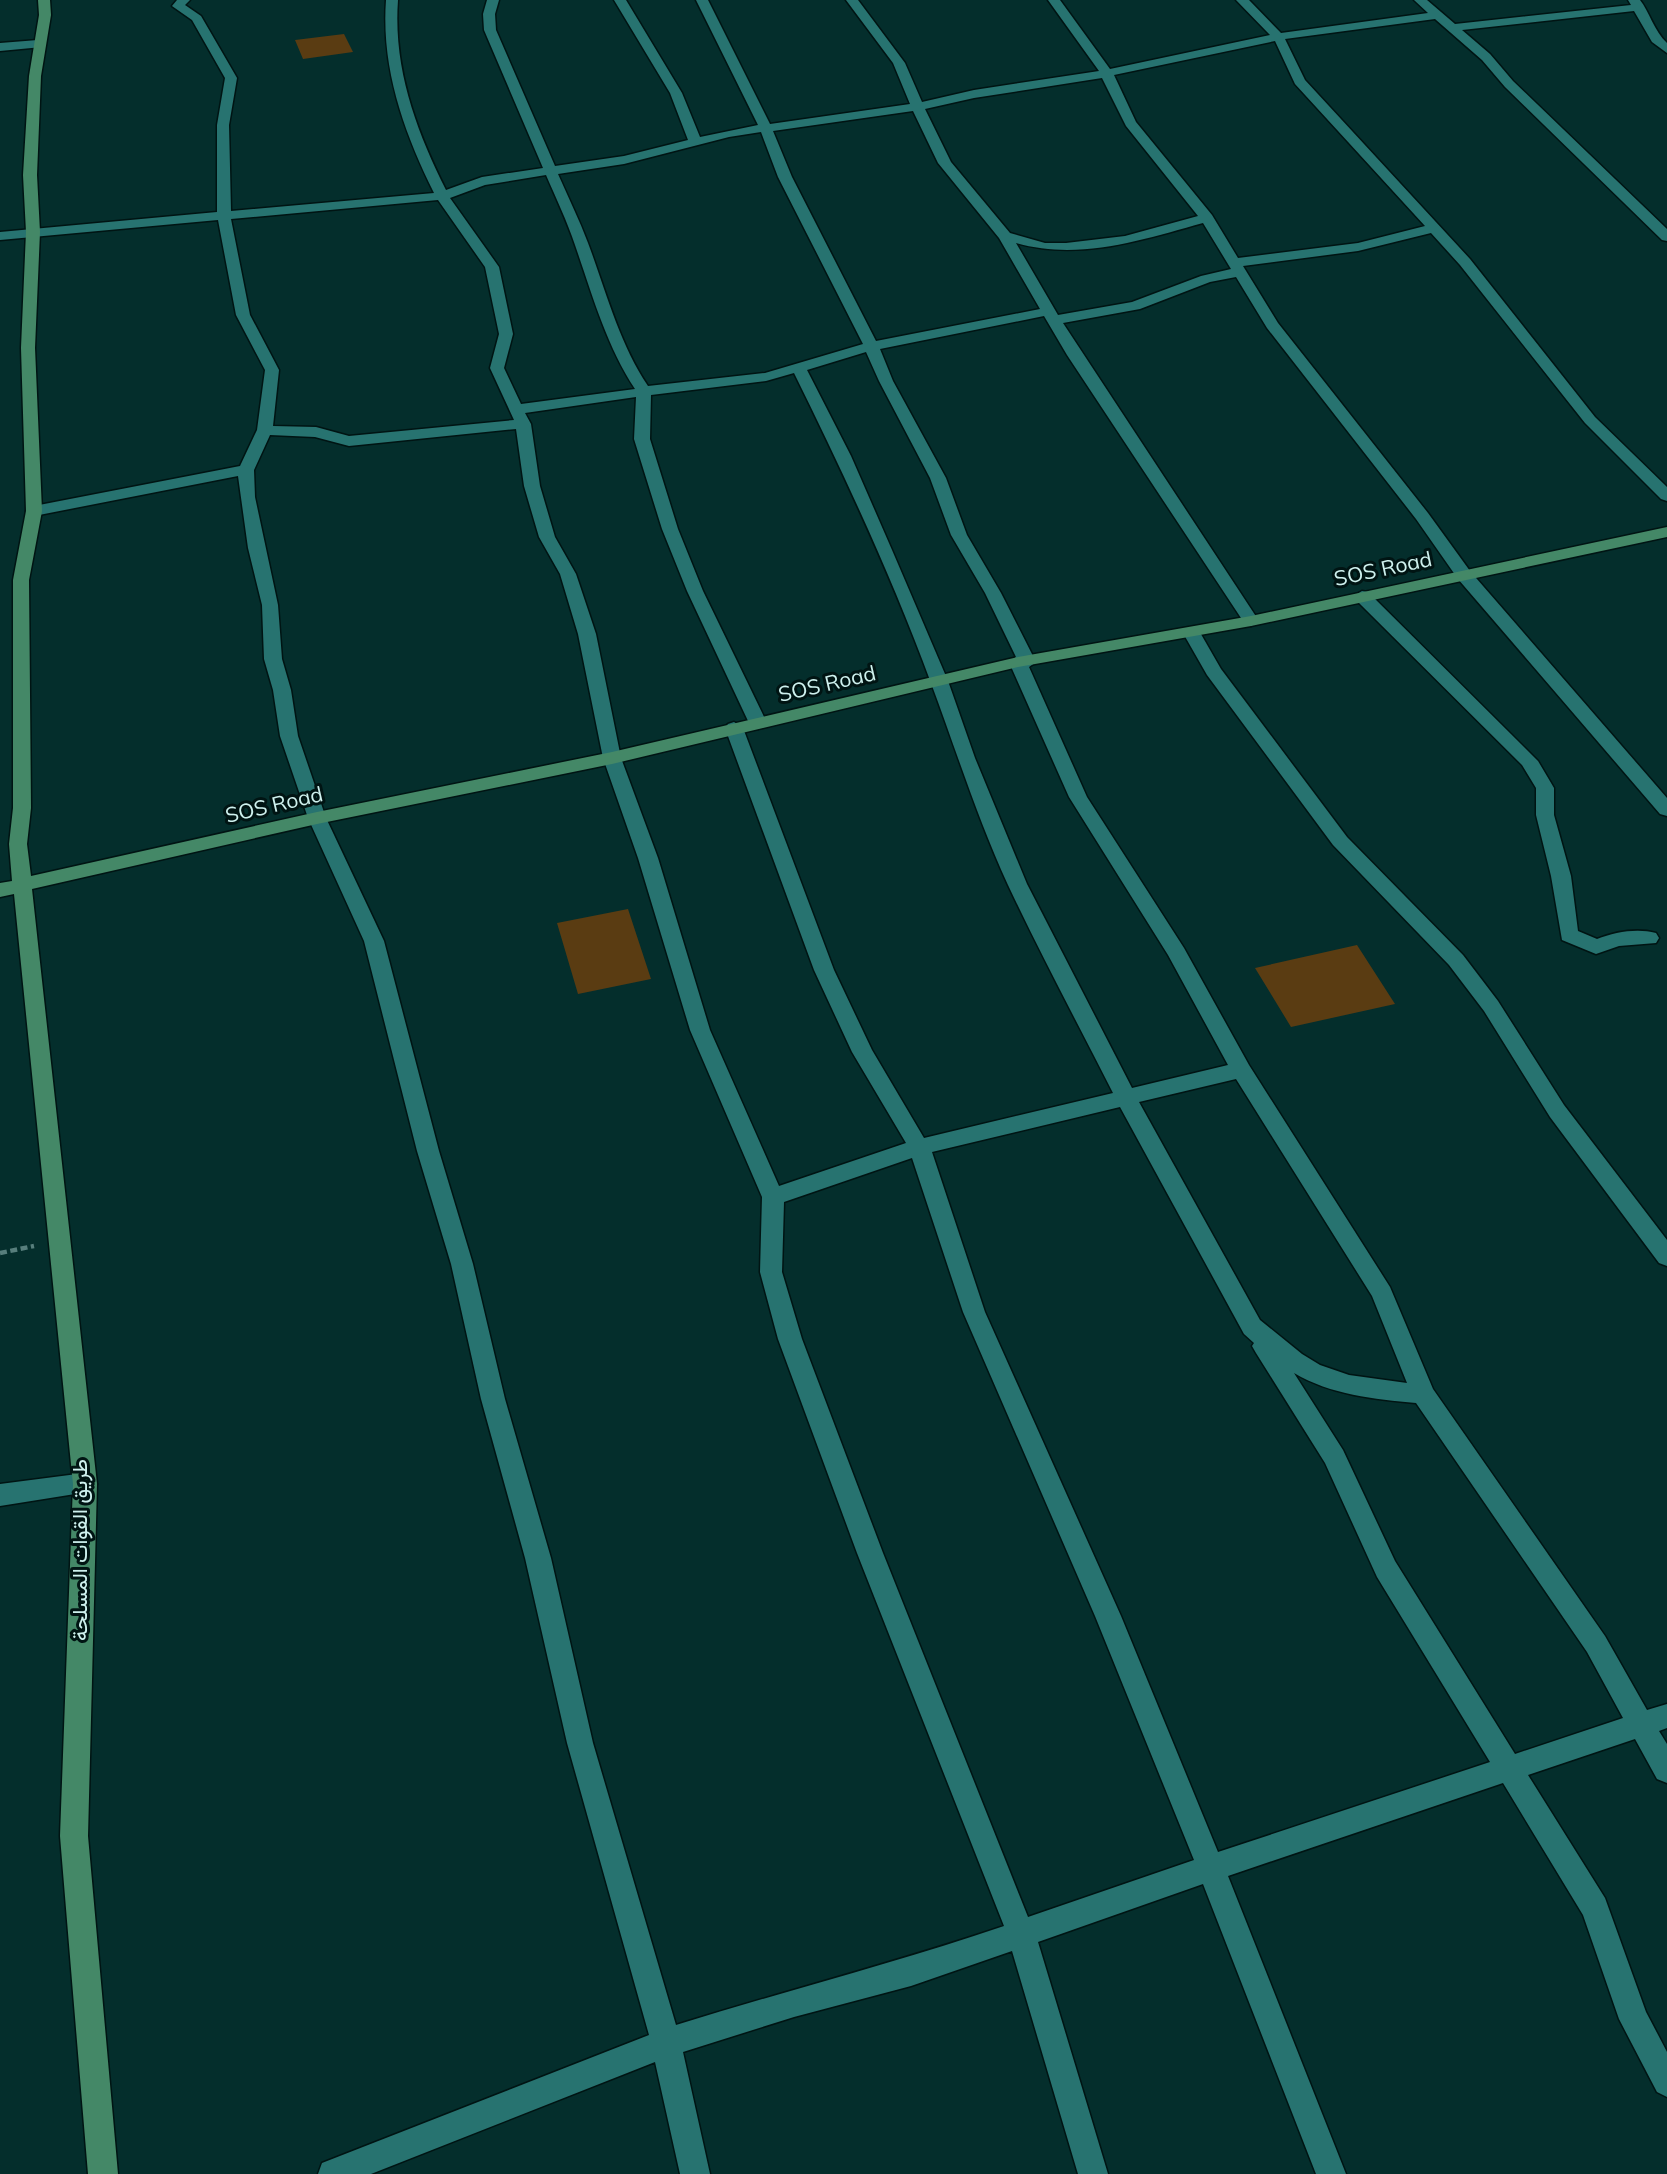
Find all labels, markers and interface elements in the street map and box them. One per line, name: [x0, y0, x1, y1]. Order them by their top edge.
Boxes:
street label: SOS Road: [1332, 545, 1434, 591]
street label: SOS Road: [775, 659, 878, 707]
street label: SOS Road: [222, 780, 325, 828]
street label: طريق القوات المسلحة: [66, 1459, 93, 1641]

